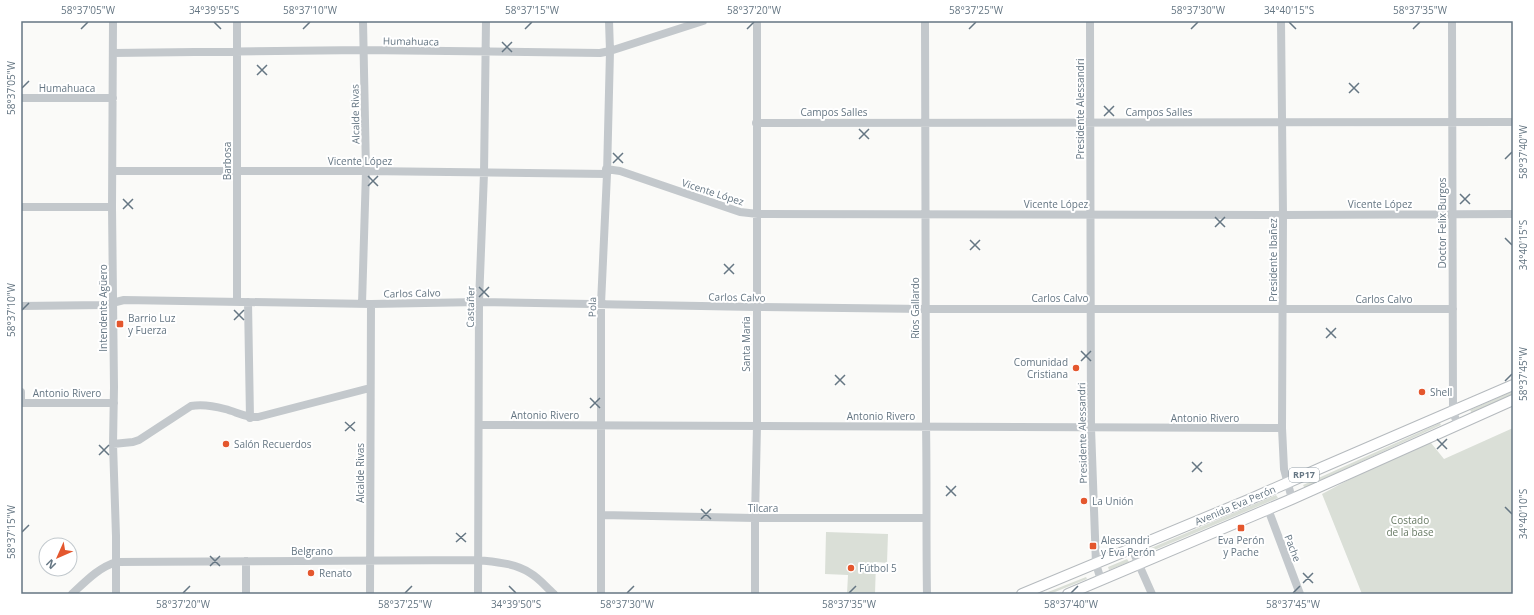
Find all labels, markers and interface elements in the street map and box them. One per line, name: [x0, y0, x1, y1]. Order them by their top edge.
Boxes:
text: 58°37'05"W: [61, 3, 116, 17]
text: 34°39'55"S: [189, 3, 239, 17]
text: 58°37'10"W: [283, 3, 338, 17]
text: 58°37'15"W: [505, 3, 560, 17]
text: 58°37'20"W: [727, 3, 782, 17]
text: 58°37'25"W: [949, 3, 1004, 17]
text: 58°37'30"W: [1171, 3, 1226, 17]
text: 34°40'15"S: [1264, 3, 1314, 17]
text: 58°37'35"W: [1393, 3, 1448, 17]
street label: Humahuaca: [383, 34, 439, 48]
street label: Presidente Alessandri: [1073, 58, 1087, 160]
text: 58°37'05"W: [4, 60, 18, 115]
street label: Humahuaca: [39, 81, 95, 95]
street label: Alcalde Rivas: [347, 84, 363, 144]
street label: Campos Salles: [800, 105, 868, 119]
street label: Campos Salles: [1125, 105, 1193, 119]
text: 58°37'40"W: [1516, 124, 1530, 179]
street label: Barbosa: [220, 142, 234, 180]
street label: Vicente López: [328, 154, 393, 168]
street label: Vicente López: [680, 175, 746, 209]
street label: Doctor Felix Burgos: [1435, 177, 1449, 268]
street label: Vicente López: [1024, 197, 1089, 211]
street label: Vicente López: [1348, 197, 1413, 211]
street label: Presidente Ibañez: [1266, 218, 1280, 302]
text: 34°40'15"S: [1516, 220, 1530, 270]
street label: Intendente Agüero: [96, 264, 110, 352]
street label: Ríos Gallardo: [908, 277, 922, 339]
text: 58°37'10"W: [4, 282, 18, 337]
street label: Carlos Calvo: [383, 286, 441, 300]
street label: Castañer: [463, 286, 477, 328]
street label: Carlos Calvo: [708, 290, 766, 304]
street label: Carlos Calvo: [1031, 291, 1089, 305]
street label: Carlos Calvo: [1355, 292, 1413, 306]
street label: Pola: [585, 297, 599, 317]
place label: Barrio Luz y Fuerza: [128, 311, 176, 337]
street label: Santa María: [739, 316, 753, 372]
marker: Barrio Luz y Fuerza: [115, 319, 125, 329]
text: 58°37'45"W: [1516, 346, 1530, 401]
place label: Comunidad Cristiana: [1014, 355, 1068, 381]
marker: Comunidad Cristiana: [1071, 363, 1081, 373]
street label: Presidente Alessandri: [1074, 382, 1090, 484]
place label: Shell: [1430, 385, 1452, 399]
street label: Antonio Rivero: [33, 386, 101, 400]
marker: Shell: [1417, 387, 1427, 397]
street label: Antonio Rivero: [511, 408, 579, 422]
street label: Antonio Rivero: [847, 409, 915, 423]
street label: Antonio Rivero: [1171, 411, 1239, 425]
place label: Salón Recuerdos: [234, 437, 312, 451]
marker: Salón Recuerdos: [221, 439, 231, 449]
street label: Alcalde Rivas: [353, 443, 367, 503]
road number: RP17: [1289, 468, 1319, 482]
street label: Avenida Eva Perón: [1192, 482, 1278, 528]
text: 34°40'10"S: [1516, 489, 1530, 539]
place label: La Unión: [1092, 494, 1133, 508]
marker: La Unión: [1079, 496, 1089, 506]
street label: Tilcara: [748, 501, 778, 515]
text: 58°37'15"W: [4, 504, 18, 559]
park label: Costado de la base: [1386, 513, 1434, 539]
marker: Eva Perón y Pache: [1236, 523, 1246, 533]
street label: Pache: [1281, 532, 1305, 564]
place label: Alessandri y Eva Perón: [1101, 533, 1155, 559]
place label: Eva Perón y Pache: [1218, 533, 1264, 559]
north arrow: [38, 537, 78, 577]
marker: Alessandri y Eva Perón: [1088, 541, 1098, 551]
street label: Belgrano: [291, 544, 333, 558]
text: N: [42, 556, 59, 573]
place label: Fútbol 5: [859, 561, 897, 575]
marker: Fútbol 5: [846, 563, 856, 573]
place label: Renato: [319, 566, 352, 580]
marker: Renato: [306, 568, 316, 578]
text: 58°37'20"W: [156, 597, 211, 611]
text: 58°37'25"W: [378, 597, 433, 611]
text: 34°39'50"S: [491, 597, 541, 611]
text: 58°37'30"W: [600, 597, 655, 611]
text: 58°37'35"W: [822, 597, 877, 611]
text: 58°37'40"W: [1044, 597, 1099, 611]
text: 58°37'45"W: [1266, 597, 1321, 611]

